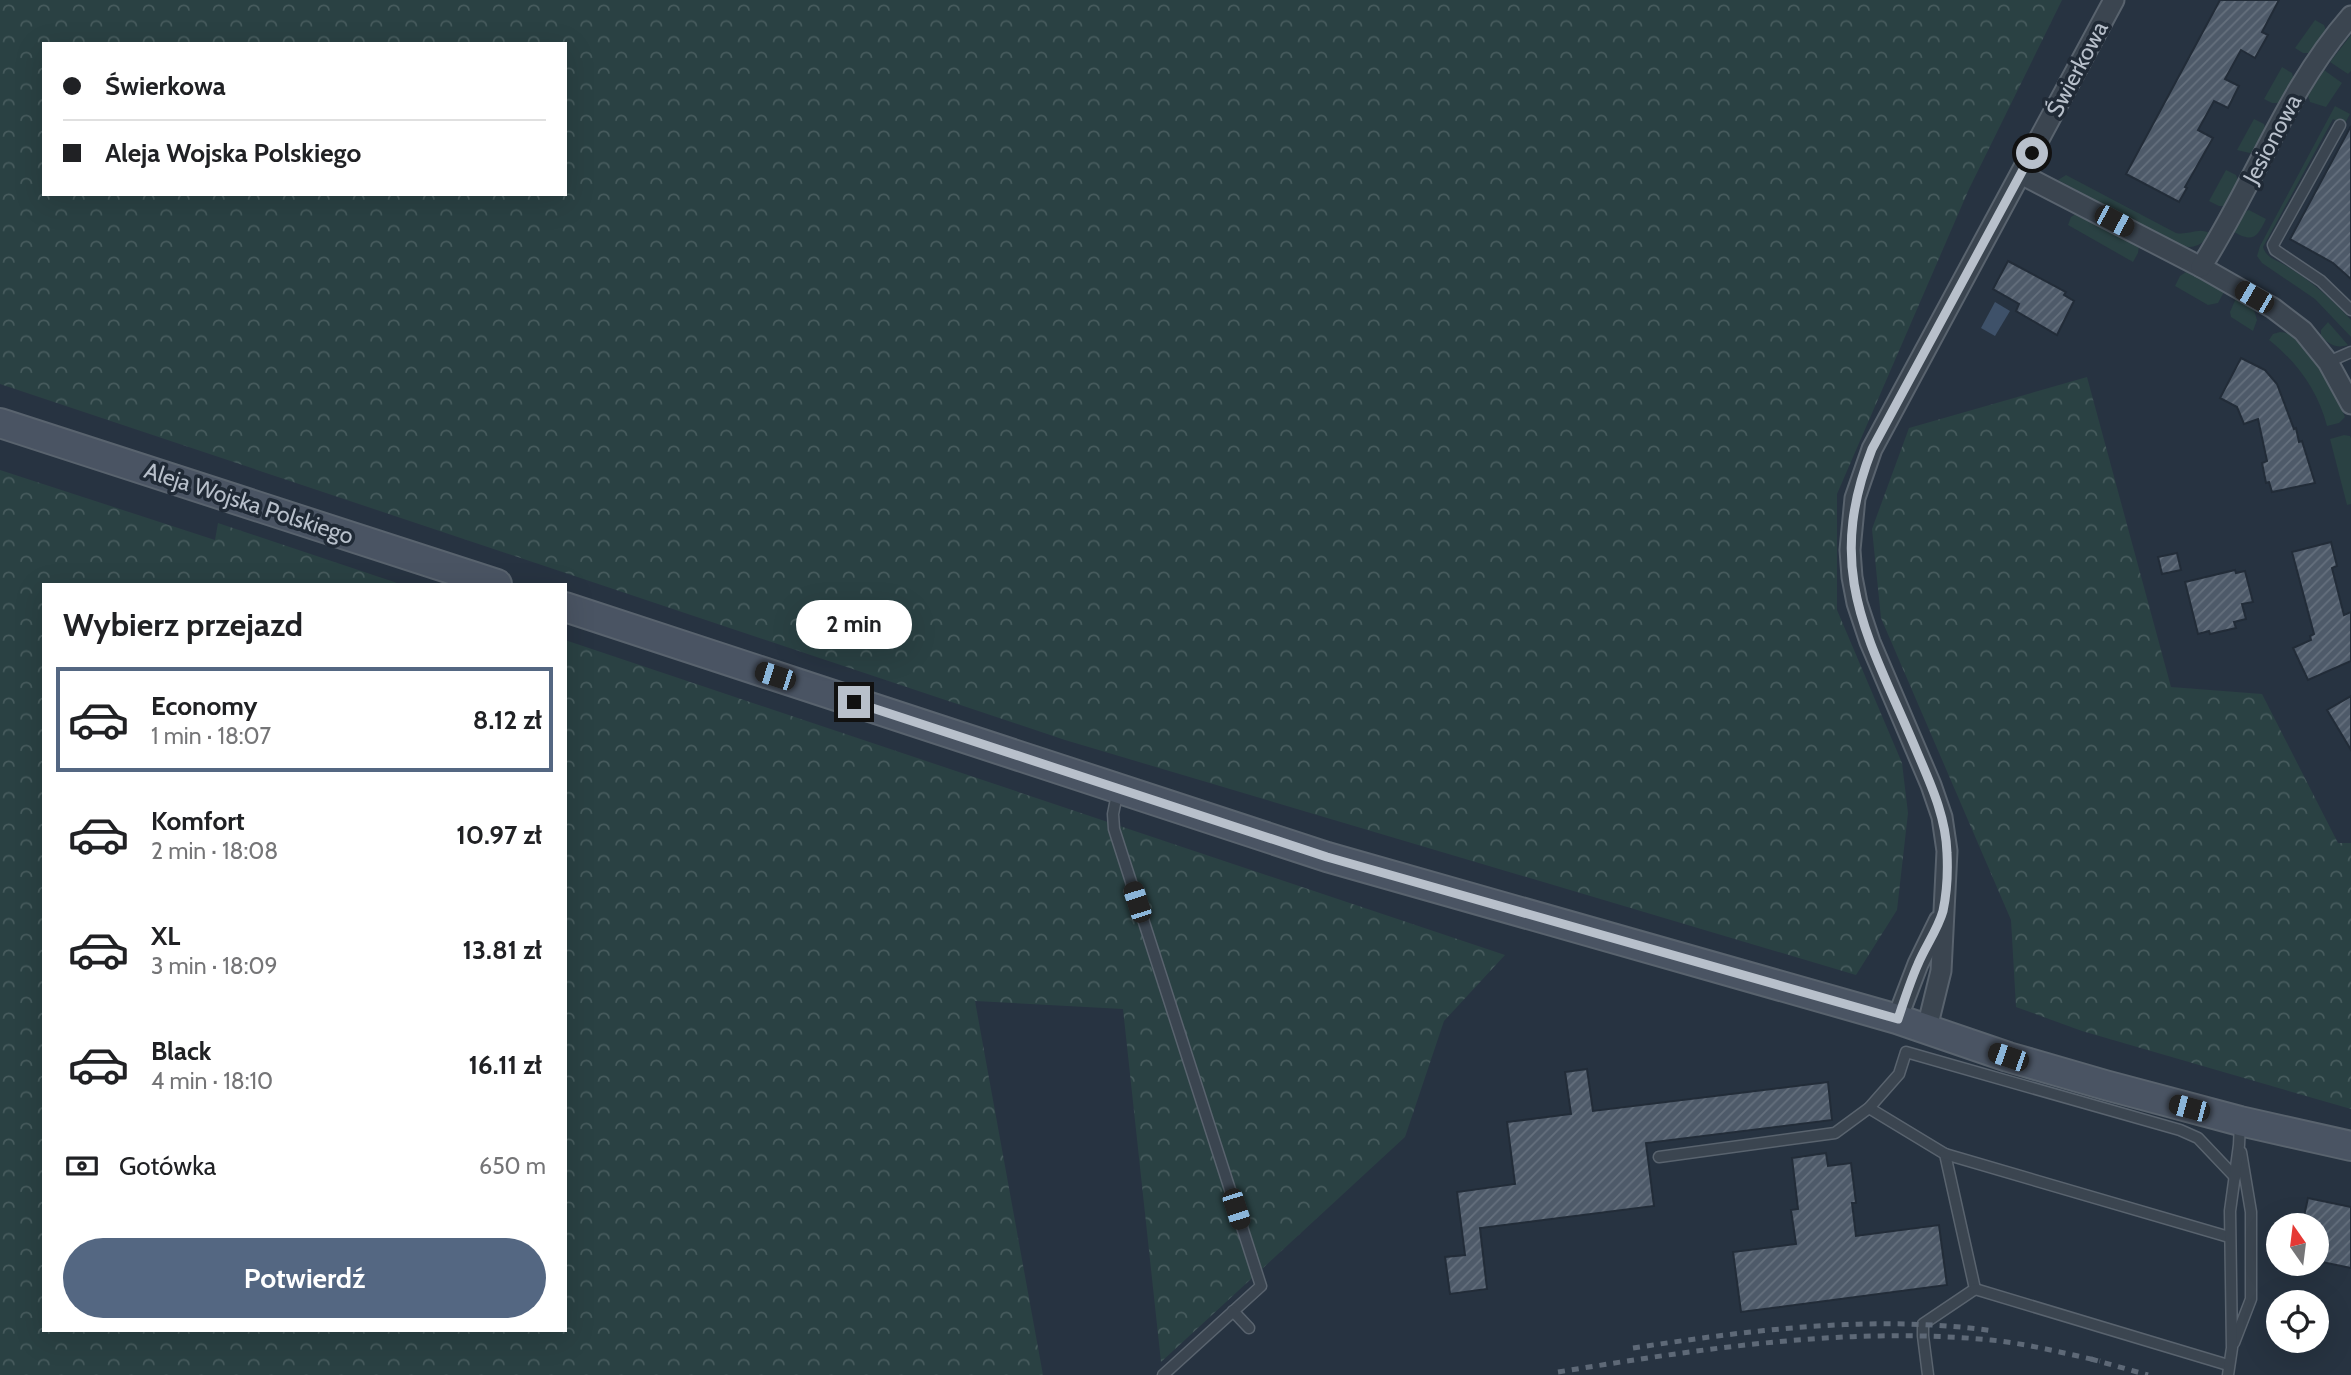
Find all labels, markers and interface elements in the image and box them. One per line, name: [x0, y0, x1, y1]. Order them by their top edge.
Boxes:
street label: Świerkowa: [2040, 17, 2114, 121]
text: Świerkowa: [105, 70, 226, 102]
street label: Jesionowa: [2236, 89, 2307, 189]
text: Aleja Wojska Polskiego: [105, 137, 361, 169]
route start: [2016, 137, 2048, 169]
car: [2091, 202, 2138, 240]
car: [2231, 277, 2278, 317]
street label: Aleja Wojska Polskiego: [141, 456, 357, 550]
callout: 2 min: [796, 600, 912, 650]
text: Wybierz przejazd: [63, 605, 303, 644]
text: 2 min: [826, 610, 882, 638]
car: [752, 660, 799, 692]
route end: [838, 686, 870, 718]
icon: car: [67, 688, 130, 751]
text: Economy: [151, 690, 257, 722]
text: 8.12 zł: [473, 704, 542, 736]
text: 1 min · 18:07: [151, 722, 271, 750]
icon: car: [67, 803, 130, 866]
text: Komfort: [151, 805, 245, 837]
text: 10.97 zł: [456, 819, 542, 851]
text: 2 min · 18:08: [151, 837, 278, 865]
car: [1121, 879, 1154, 925]
icon: car: [67, 918, 130, 981]
text: XL: [151, 920, 180, 952]
text: 13.81 zł: [463, 934, 542, 966]
text: 3 min · 18:09: [151, 952, 278, 980]
icon: car: [67, 1033, 130, 1096]
text: Black: [151, 1035, 211, 1067]
car: [1985, 1040, 2032, 1074]
text: 16.11 zł: [468, 1049, 542, 1081]
text: 4 min · 18:10: [151, 1067, 273, 1095]
car: [2166, 1092, 2213, 1124]
icon: cash: [63, 1147, 101, 1185]
text: Gotówka: [119, 1150, 216, 1182]
text: 650 m: [479, 1152, 546, 1180]
car: [1220, 1186, 1253, 1232]
north arrow: [2266, 1213, 2329, 1276]
map controls: [2266, 1213, 2329, 1353]
button: Potwierdź: [63, 1238, 546, 1318]
button: locate: [2266, 1290, 2329, 1353]

